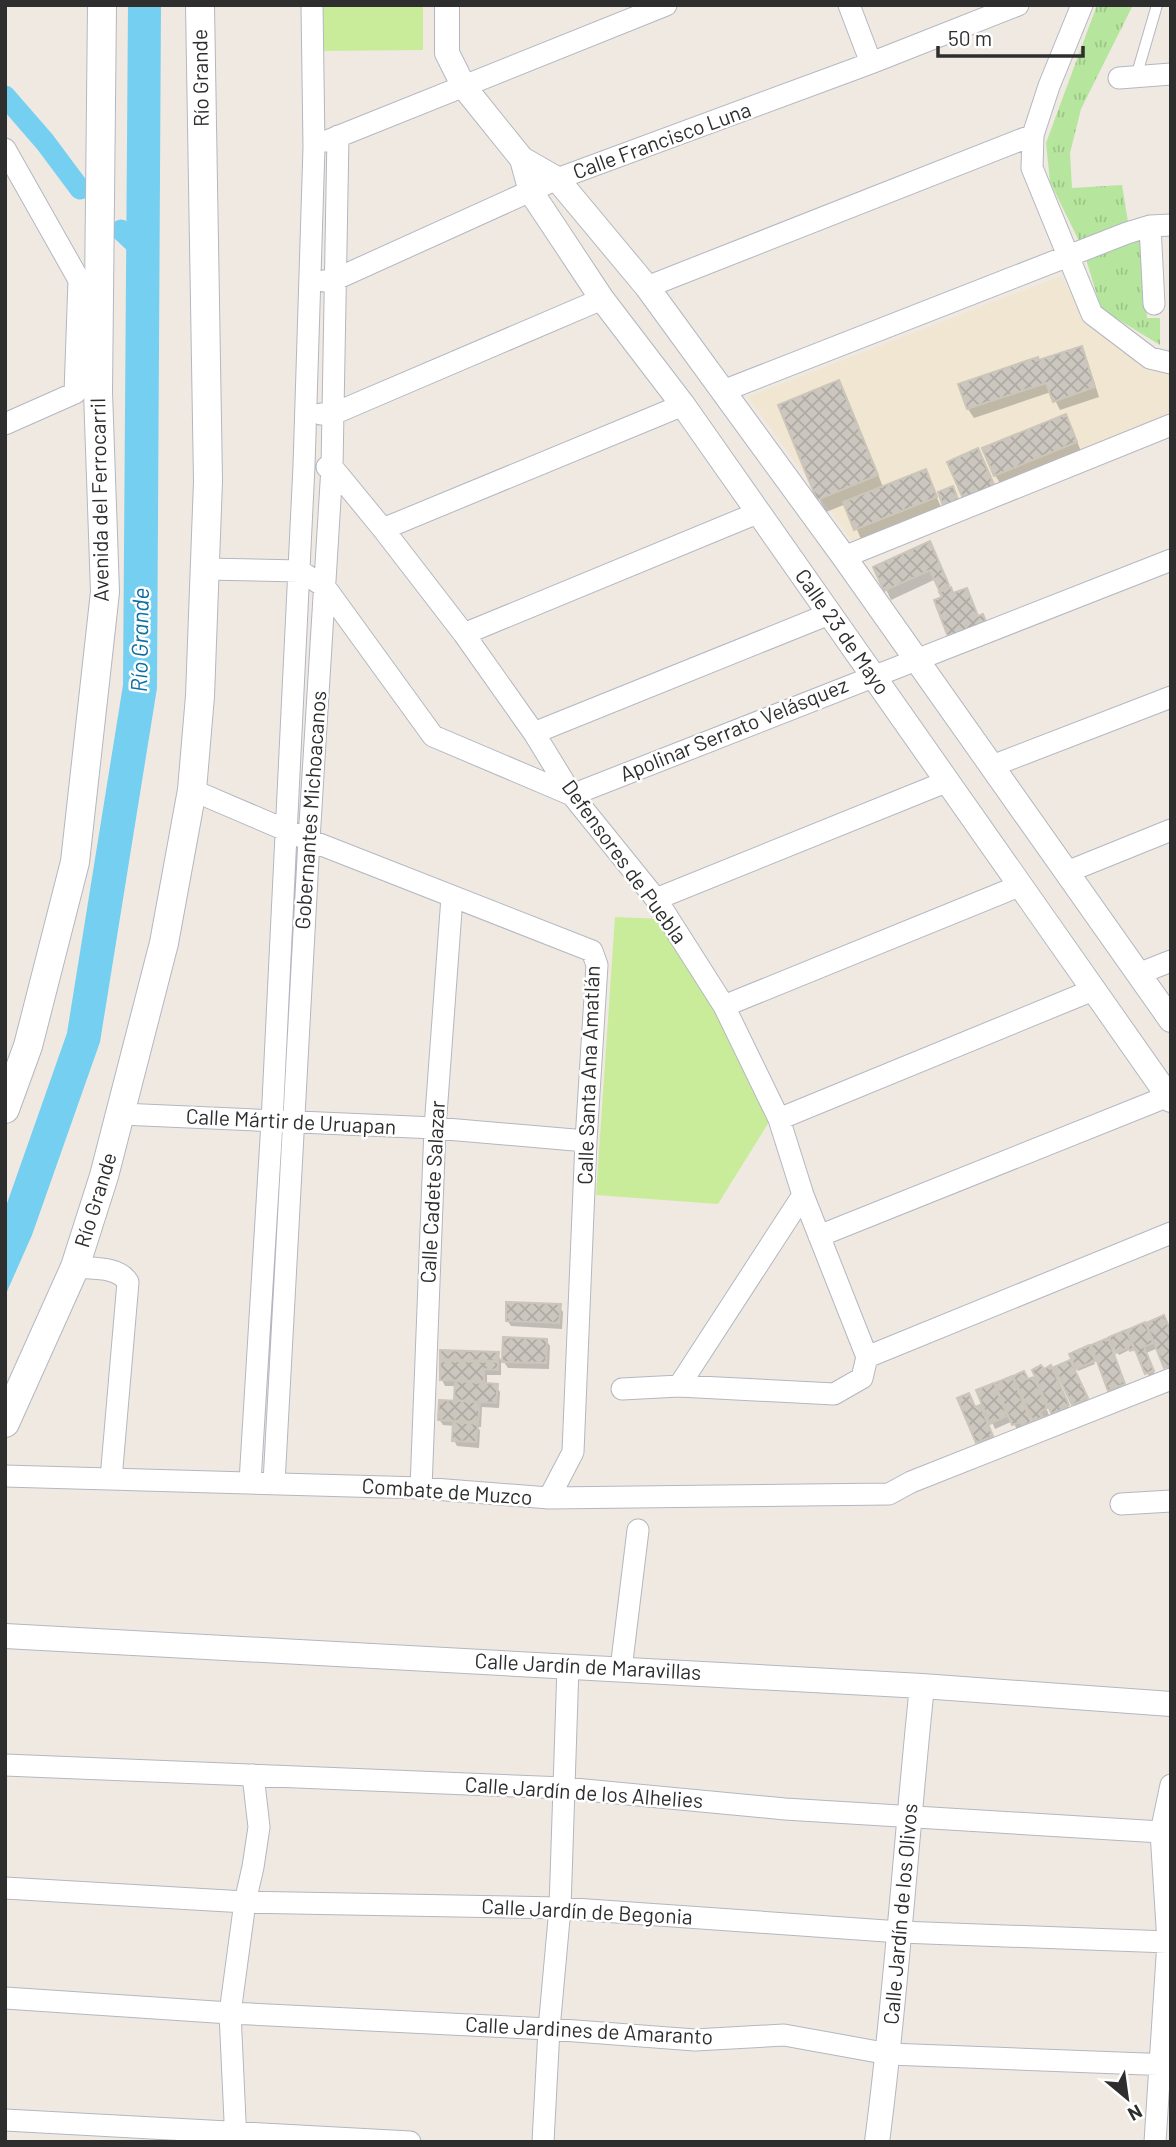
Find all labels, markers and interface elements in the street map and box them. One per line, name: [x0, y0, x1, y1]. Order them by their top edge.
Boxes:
scale bar: [938, 14, 1083, 58]
text: 50 m: [948, 25, 992, 50]
street label: Río Grande: [186, 29, 213, 127]
street label: Calle Francisco Luna: [569, 96, 754, 183]
street label: Avenida del Ferrocarril: [84, 398, 113, 602]
street label: Calle 23 de Mayo: [791, 563, 896, 699]
water label: Río Grande: [124, 587, 154, 693]
street label: Apolinar Serrato Velásquez: [616, 671, 851, 786]
street label: Gobernantes Michoacanos: [289, 690, 330, 930]
street label: Defensores de Puebla: [557, 774, 693, 948]
street label: Calle Santa Ana Amatlán: [571, 965, 604, 1185]
street label: Calle Cadete Salazar: [414, 1099, 449, 1284]
street label: Calle Mártir de Uruapan: [185, 1103, 397, 1138]
street label: Río Grande: [68, 1149, 121, 1250]
street label: Combate de Muzco: [361, 1472, 533, 1509]
street label: Calle Jardín de Maravillas: [474, 1647, 702, 1684]
street label: Calle Jardín de los Alhelies: [464, 1771, 704, 1812]
street label: Calle Jardín de los Olivos: [877, 1802, 922, 2026]
street label: Calle Jardín de Begonia: [481, 1892, 693, 1929]
street label: Calle Jardines de Amaranto: [464, 2011, 714, 2048]
north arrow: [1092, 2063, 1162, 2133]
text: N: [1124, 2100, 1147, 2126]

